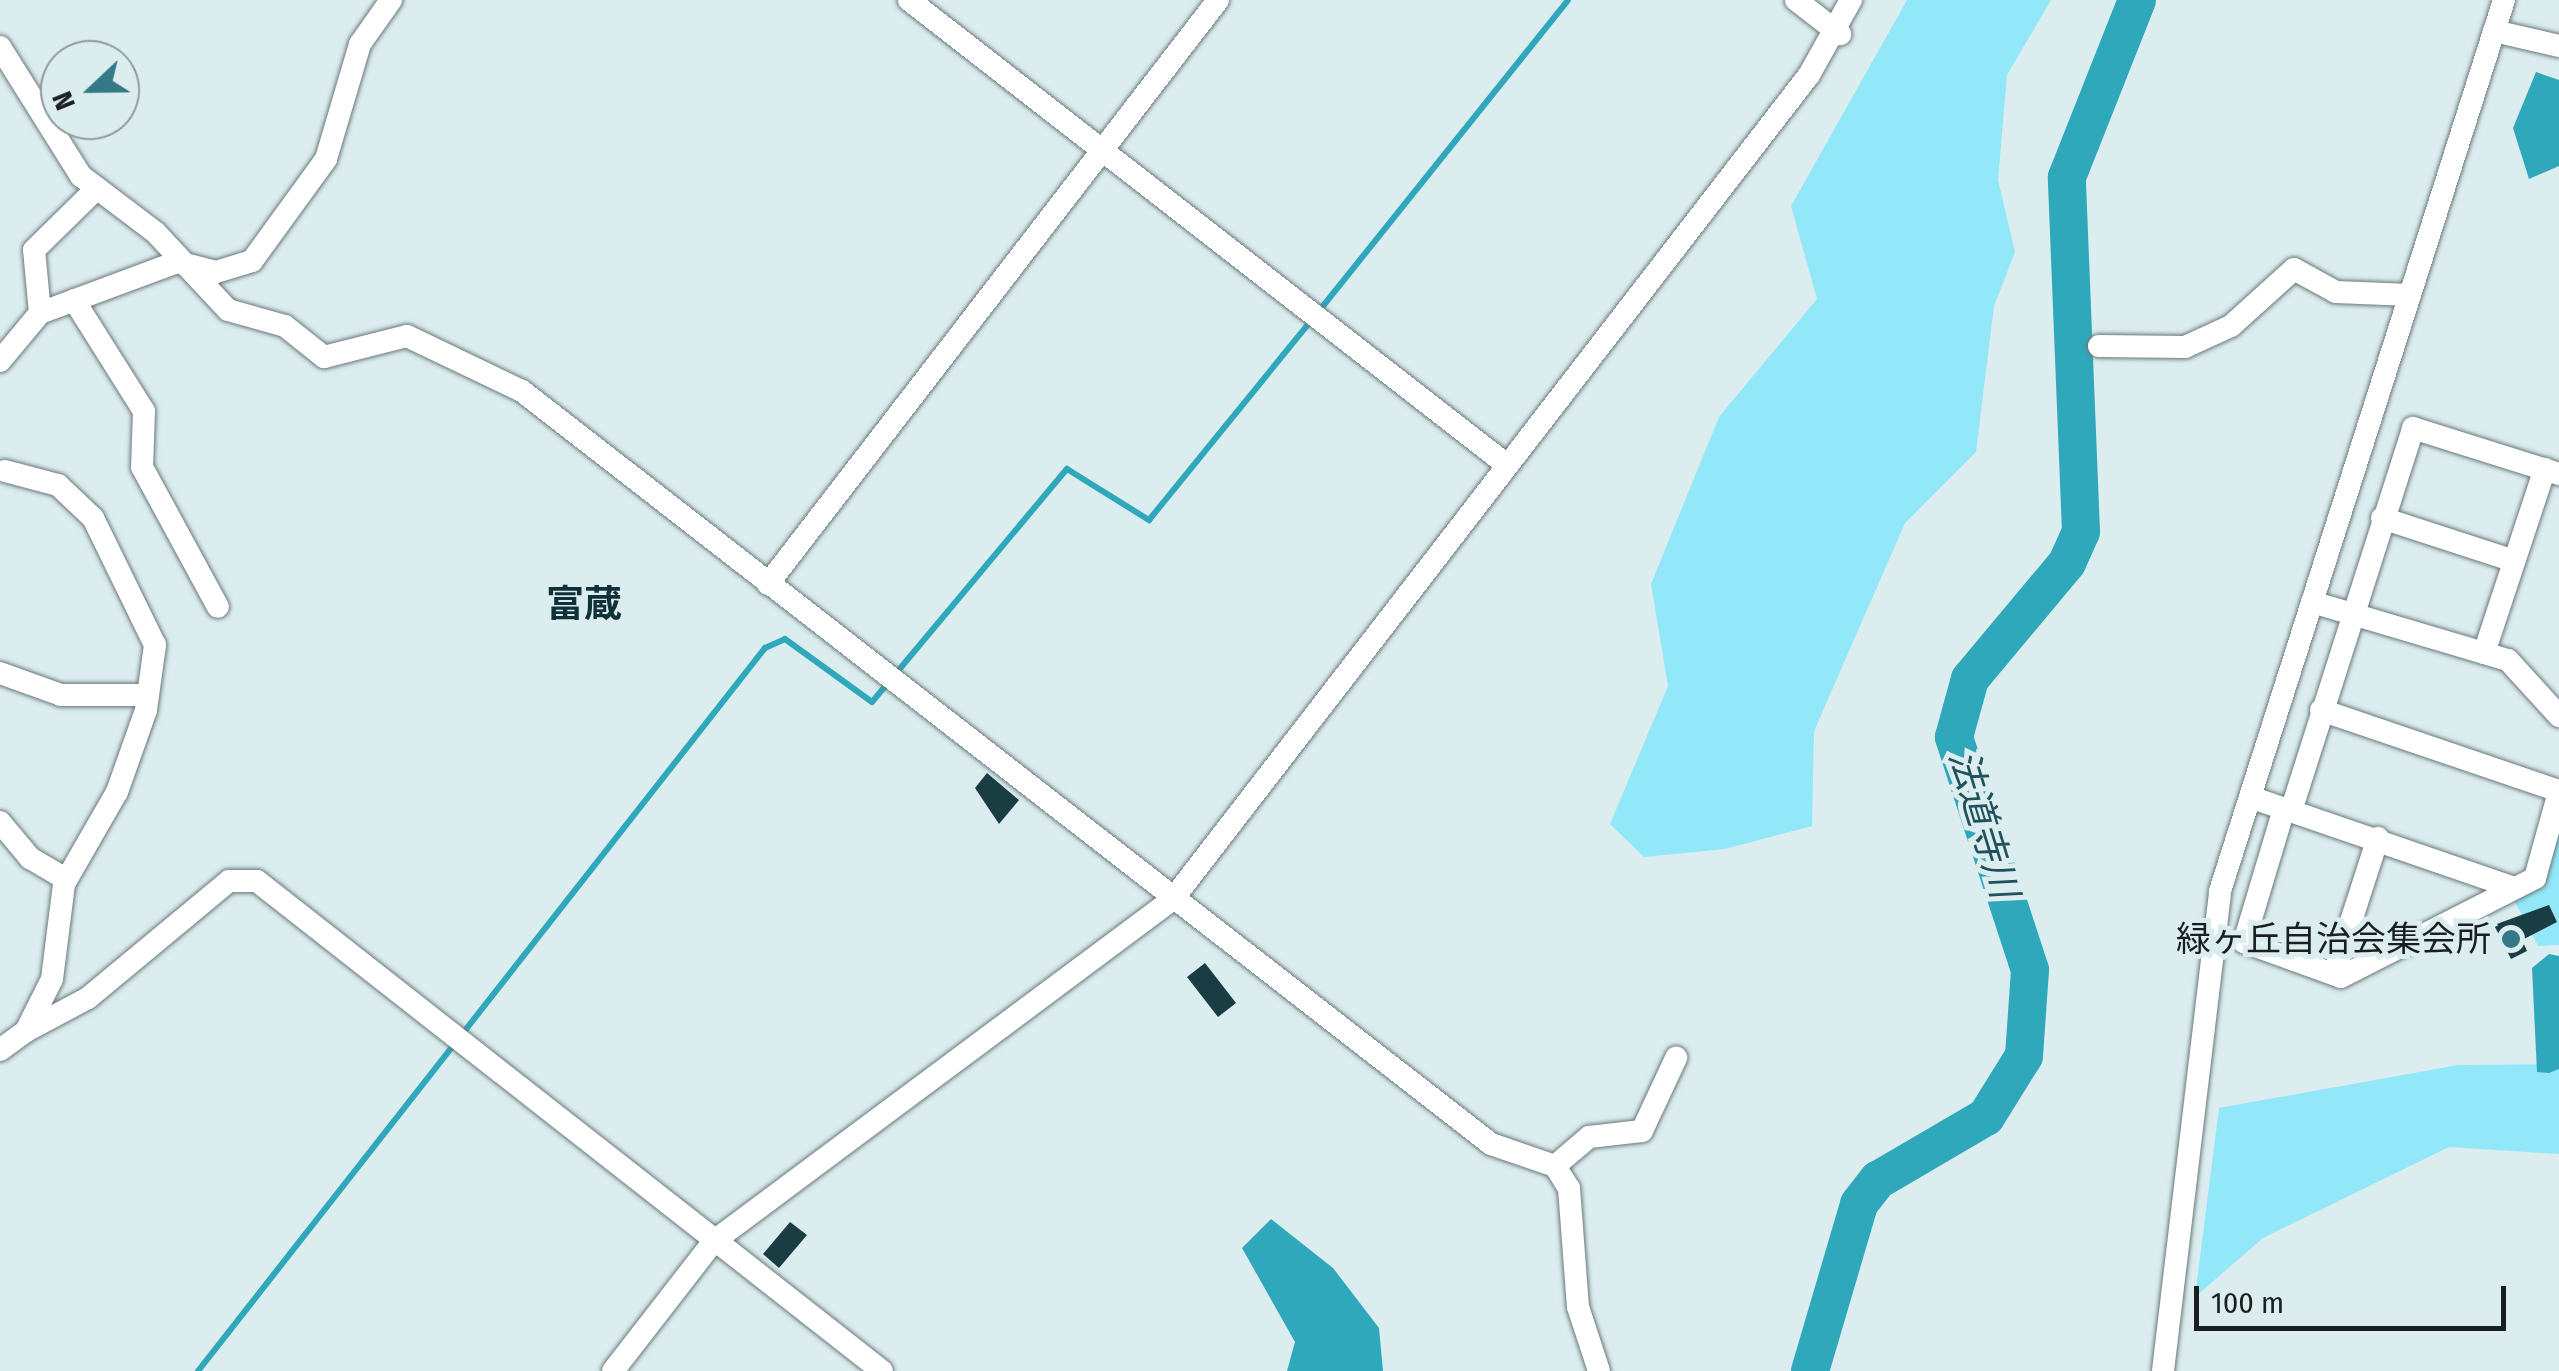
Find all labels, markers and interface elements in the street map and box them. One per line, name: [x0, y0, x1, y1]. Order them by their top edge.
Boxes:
north arrow: [40, 40, 140, 140]
text: N: [45, 87, 82, 115]
district label: 富蔵: [546, 582, 622, 628]
water label: 法道寺川: [1939, 745, 2027, 903]
place label: 緑ヶ丘自治会集会所: [2176, 918, 2491, 960]
marker: 緑ヶ丘自治会集会所: [2500, 928, 2522, 950]
scale bar: [2199, 1266, 2512, 1328]
text: 100 m: [2211, 1285, 2284, 1321]

